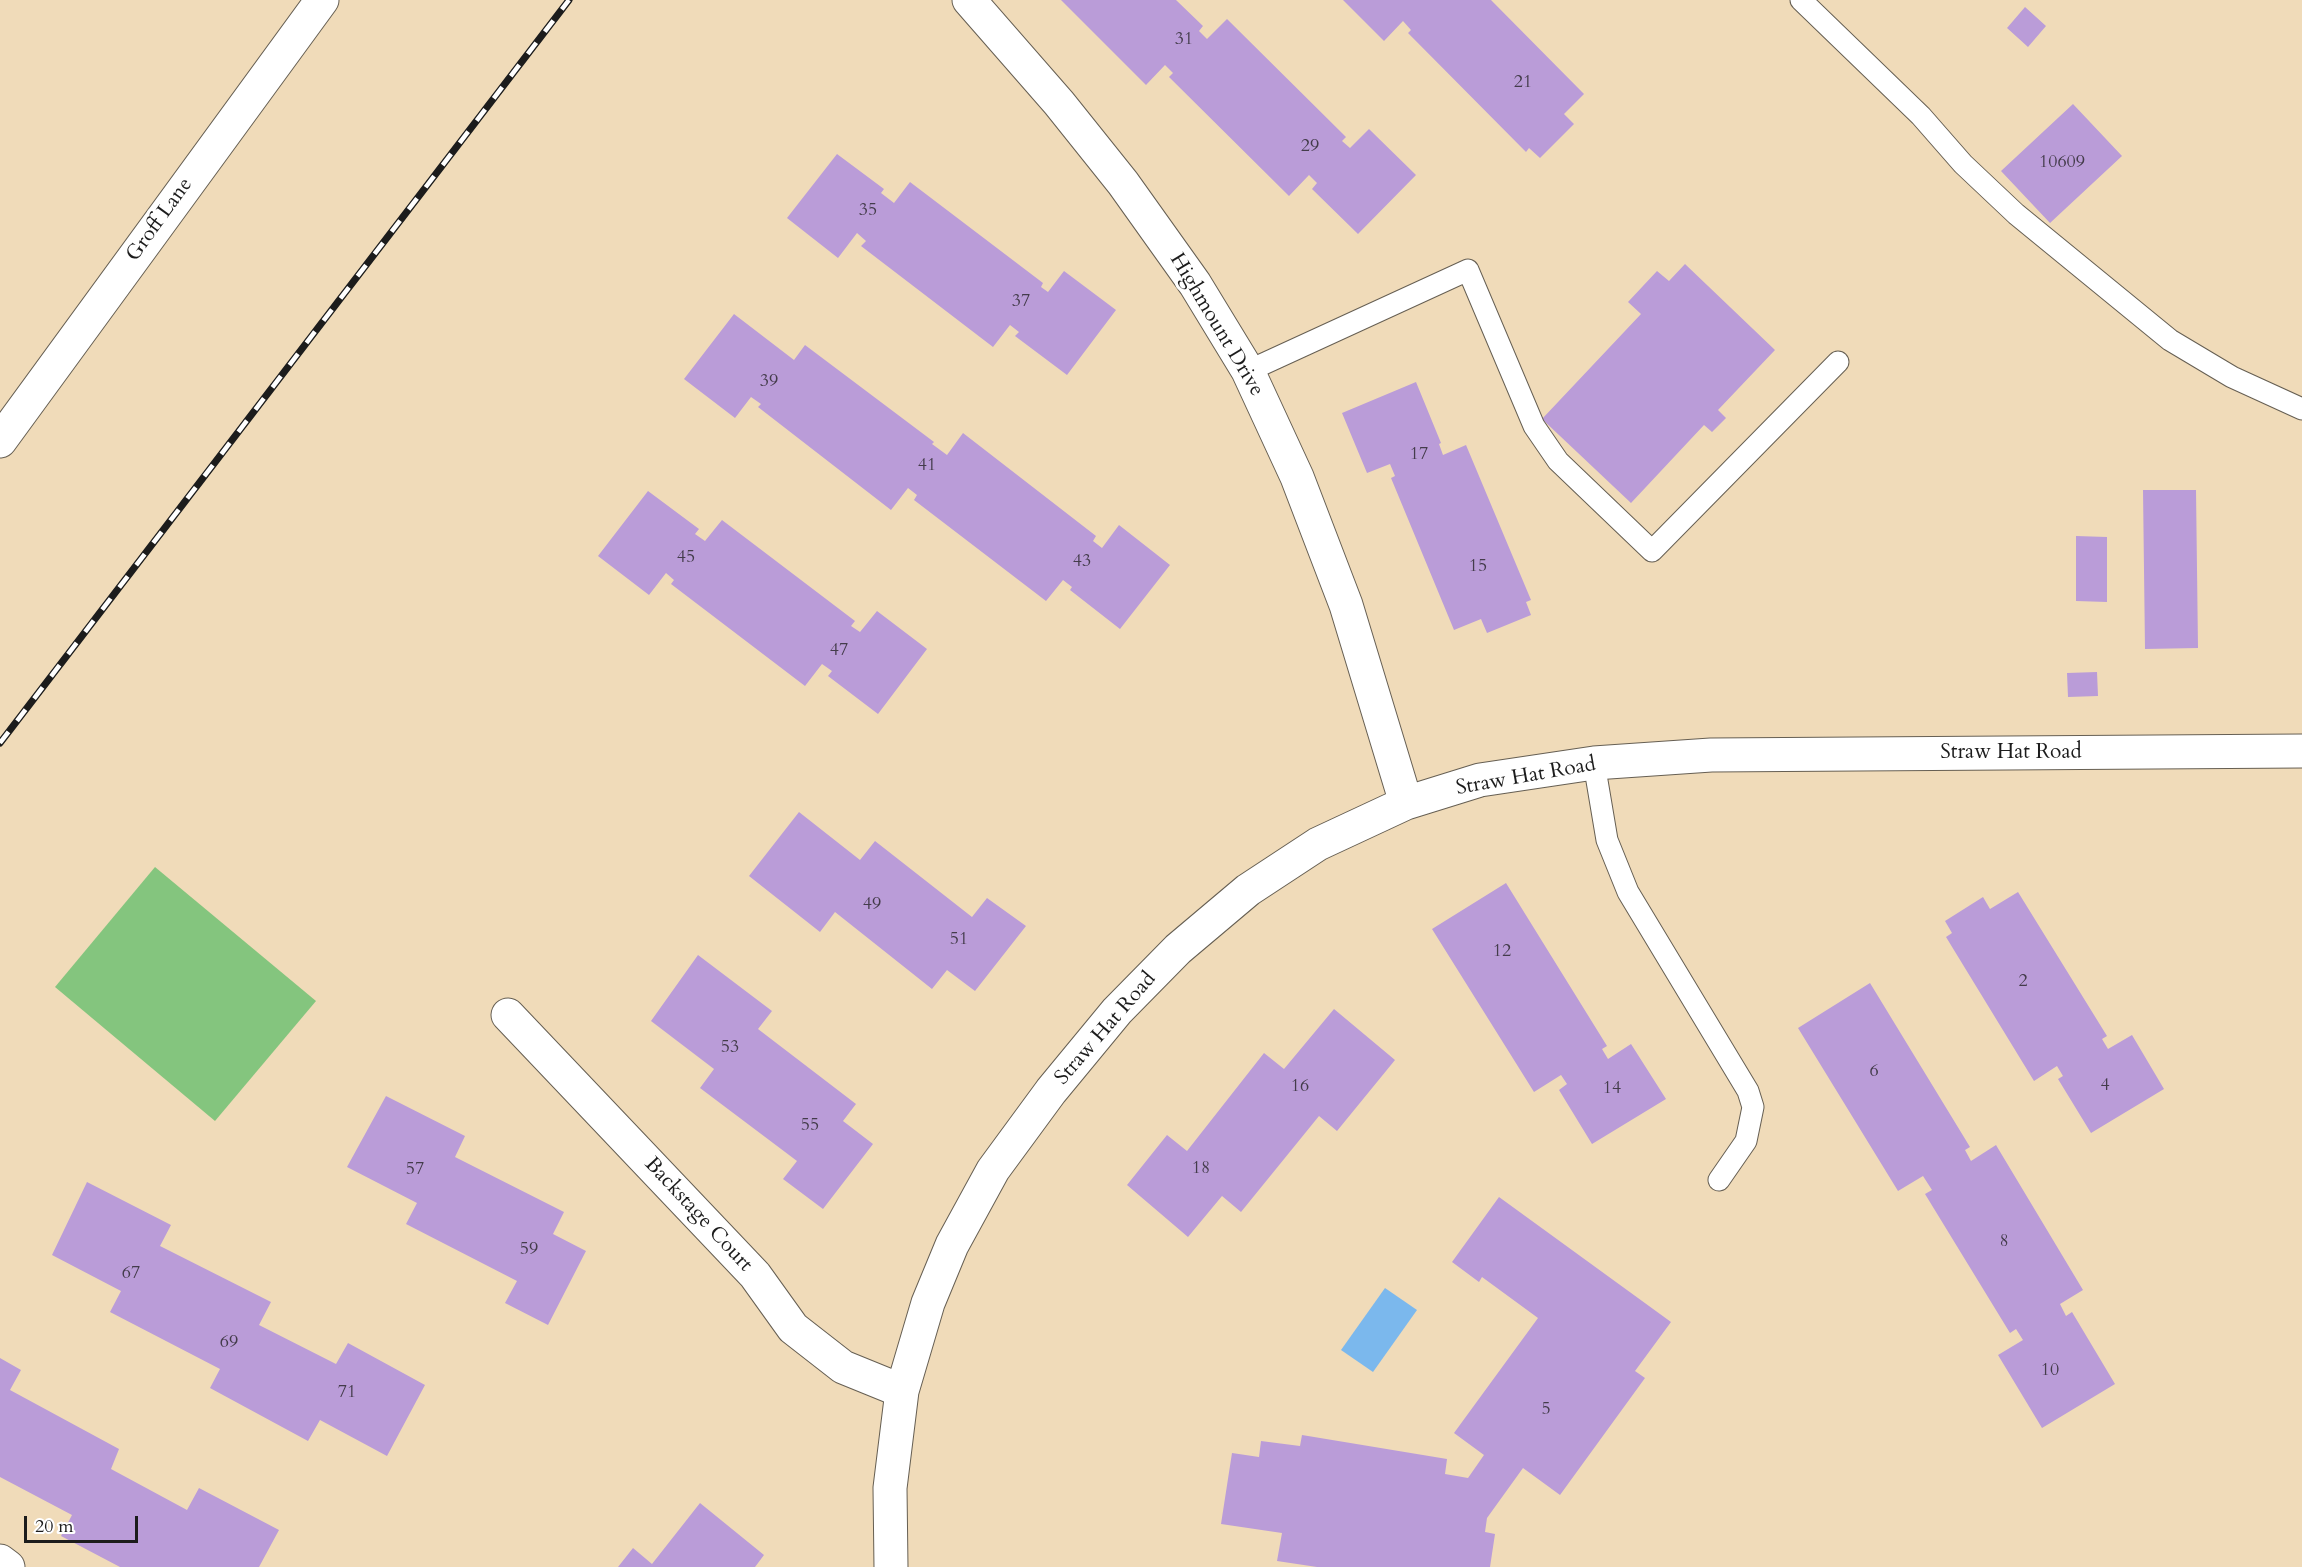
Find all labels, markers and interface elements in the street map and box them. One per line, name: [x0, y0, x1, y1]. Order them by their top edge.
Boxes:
house number: 31: [1175, 29, 1193, 51]
house number: 21: [1514, 72, 1532, 94]
house number: 29: [1301, 136, 1319, 158]
house number: 10609: [2039, 152, 2085, 174]
street label: Groff Lane: [121, 173, 199, 267]
house number: 35: [859, 200, 877, 222]
street label: Highmount Drive: [1163, 249, 1269, 401]
house number: 37: [1012, 291, 1030, 313]
house number: 39: [760, 371, 778, 393]
house number: 17: [1410, 444, 1428, 466]
house number: 41: [918, 455, 936, 477]
house number: 45: [677, 547, 695, 569]
house number: 43: [1073, 551, 1091, 573]
house number: 15: [1469, 556, 1487, 578]
house number: 47: [830, 640, 848, 662]
street label: Straw Hat Road: [1940, 740, 2082, 766]
street label: Straw Hat Road: [1454, 752, 1598, 802]
house number: 49: [863, 894, 881, 916]
house number: 51: [950, 929, 968, 951]
house number: 12: [1493, 941, 1511, 963]
street label: Straw Hat Road: [1050, 967, 1162, 1091]
house number: 2: [2018, 971, 2028, 993]
house number: 53: [721, 1037, 739, 1059]
house number: 6: [1869, 1061, 1879, 1083]
house number: 4: [2100, 1075, 2110, 1097]
house number: 16: [1291, 1076, 1309, 1098]
house number: 14: [1603, 1078, 1621, 1100]
house number: 55: [801, 1115, 819, 1137]
street label: Backstage Court: [639, 1153, 757, 1277]
house number: 18: [1192, 1158, 1210, 1180]
house number: 57: [406, 1159, 424, 1181]
house number: 8: [1999, 1231, 2009, 1253]
house number: 59: [520, 1239, 538, 1261]
house number: 67: [122, 1263, 140, 1285]
house number: 69: [220, 1332, 238, 1354]
house number: 10: [2041, 1360, 2059, 1382]
house number: 71: [338, 1382, 356, 1404]
house number: 5: [1541, 1399, 1551, 1421]
scale bar: [27, 1504, 141, 1542]
text: 20 m: [35, 1514, 74, 1539]

